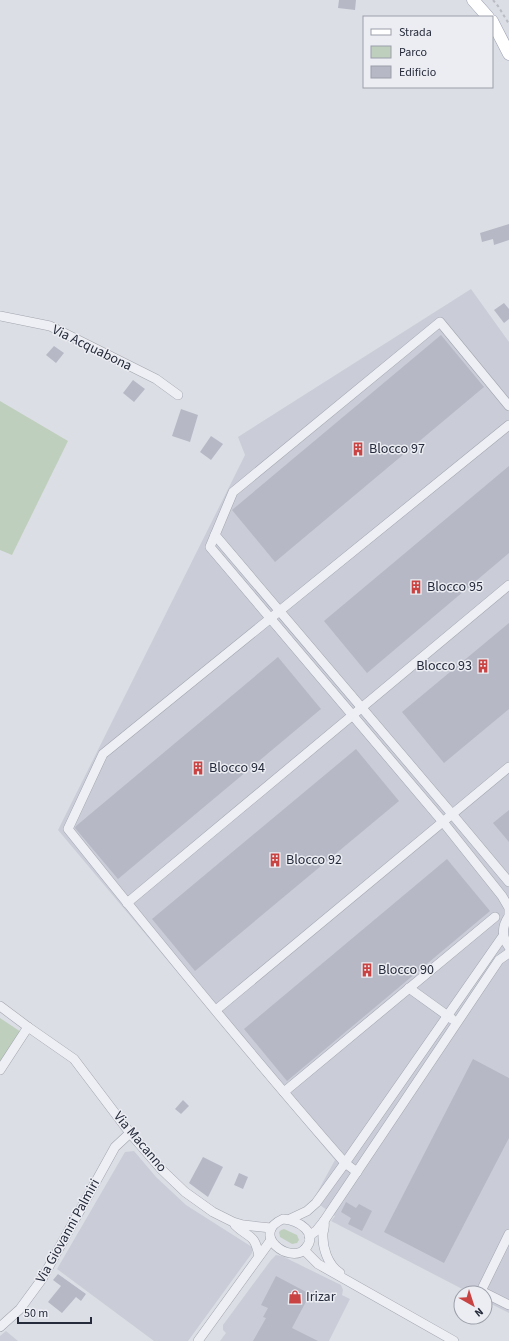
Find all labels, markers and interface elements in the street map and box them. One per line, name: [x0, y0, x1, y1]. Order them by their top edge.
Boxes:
legend: [363, 16, 493, 88]
text: Strada: [399, 24, 432, 41]
text: Parco: [399, 44, 427, 61]
text: Edificio: [399, 64, 436, 81]
street label: Via Acquabona: [49, 320, 135, 376]
place label: Blocco 97: [369, 439, 425, 459]
building icon: Blocco 97: [350, 441, 366, 457]
place label: Blocco 95: [427, 577, 483, 597]
building icon: Blocco 95: [408, 579, 424, 595]
place label: Blocco 93: [416, 656, 472, 676]
building icon: Blocco 93: [475, 658, 491, 674]
place label: Blocco 94: [209, 758, 265, 778]
building icon: Blocco 94: [190, 760, 206, 776]
place label: Blocco 92: [286, 850, 342, 870]
building icon: Blocco 92: [267, 852, 283, 868]
place label: Blocco 90: [378, 960, 434, 980]
building icon: Blocco 90: [359, 962, 375, 978]
street label: Via Macanno: [109, 1107, 171, 1177]
street label: Via Giovanni Palmiri: [31, 1175, 105, 1287]
north arrow: [453, 1285, 493, 1325]
place label: Irizar: [306, 1287, 336, 1307]
shop icon: Irizar: [287, 1289, 303, 1305]
scale bar: [18, 1299, 91, 1325]
text: N: [471, 1304, 487, 1321]
text: 50 m: [24, 1305, 48, 1322]

